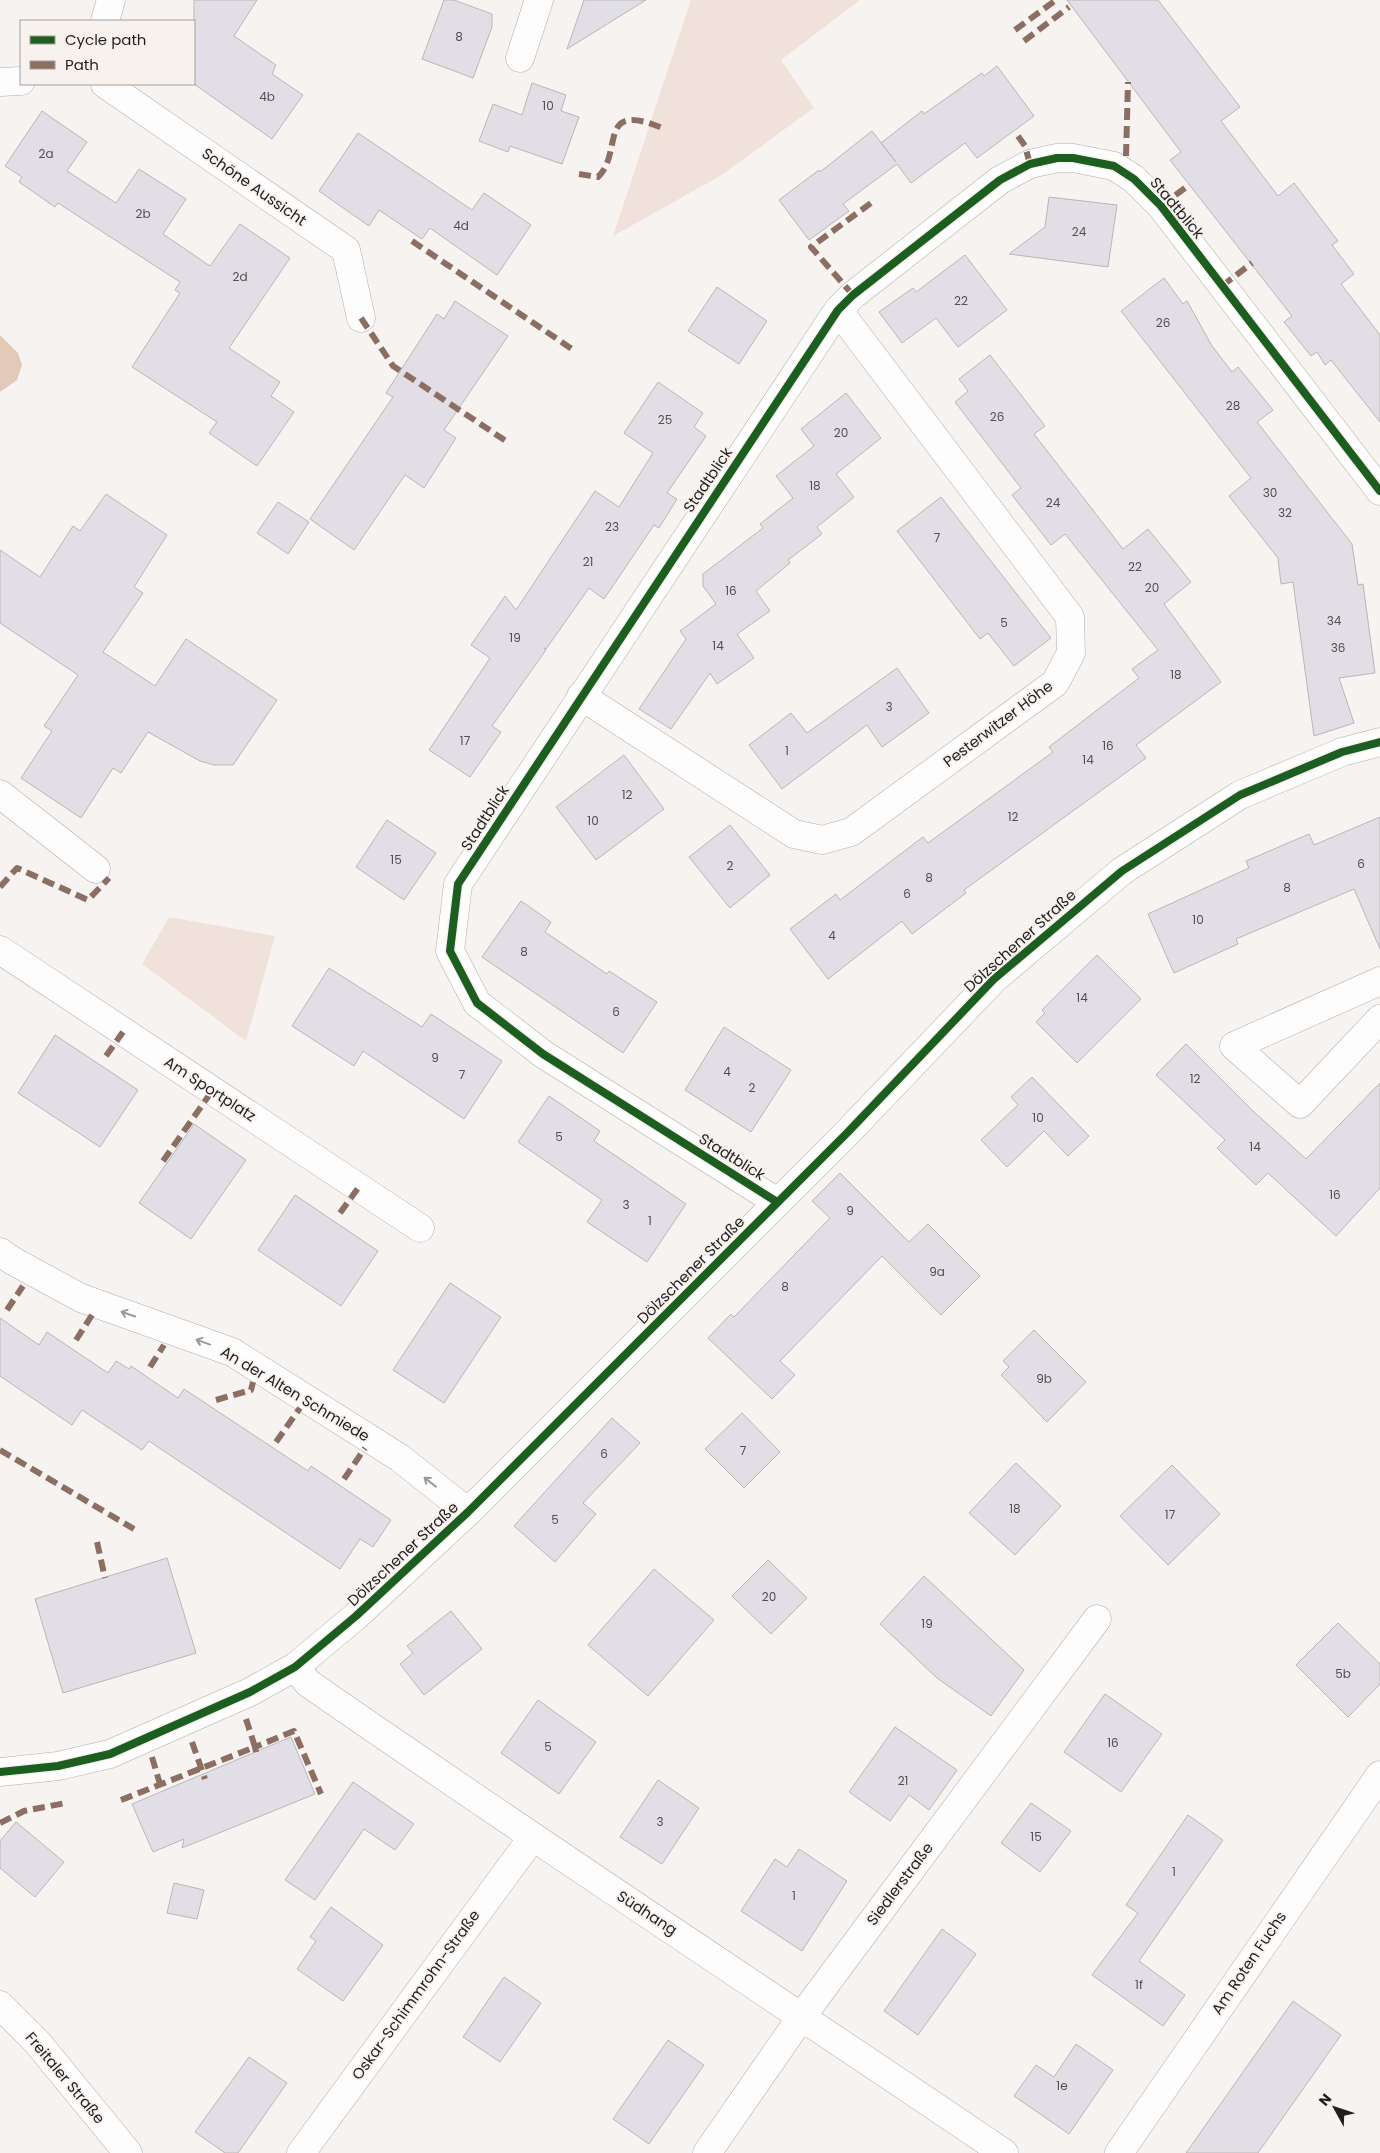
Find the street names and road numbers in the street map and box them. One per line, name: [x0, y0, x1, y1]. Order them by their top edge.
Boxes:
street label: Schöne Aussicht: [198, 143, 311, 231]
street label: Stadtblick: [1145, 172, 1209, 243]
street label: Stadtblick: [678, 443, 737, 516]
street label: Pesterwitzer Höhe: [939, 675, 1057, 772]
street label: Stadtblick: [456, 781, 514, 855]
street label: Dölzschener Straße: [959, 884, 1080, 997]
street label: Am Sportplatz: [160, 1051, 260, 1126]
street label: Stadtblick: [695, 1128, 770, 1185]
street label: Dölzschener Straße: [632, 1211, 749, 1328]
street label: An der Alten Schmiede: [217, 1341, 374, 1446]
street label: Dölzschener Straße: [343, 1497, 463, 1611]
street label: Siedlerstraße: [861, 1838, 938, 1930]
street label: Südhang: [613, 1885, 682, 1940]
street label: Oskar-Schimmrohn-Straße: [347, 1905, 485, 2084]
street label: Am Roten Fuchs: [1206, 1907, 1291, 2018]
street label: Freitaler Straße: [21, 2027, 110, 2128]

